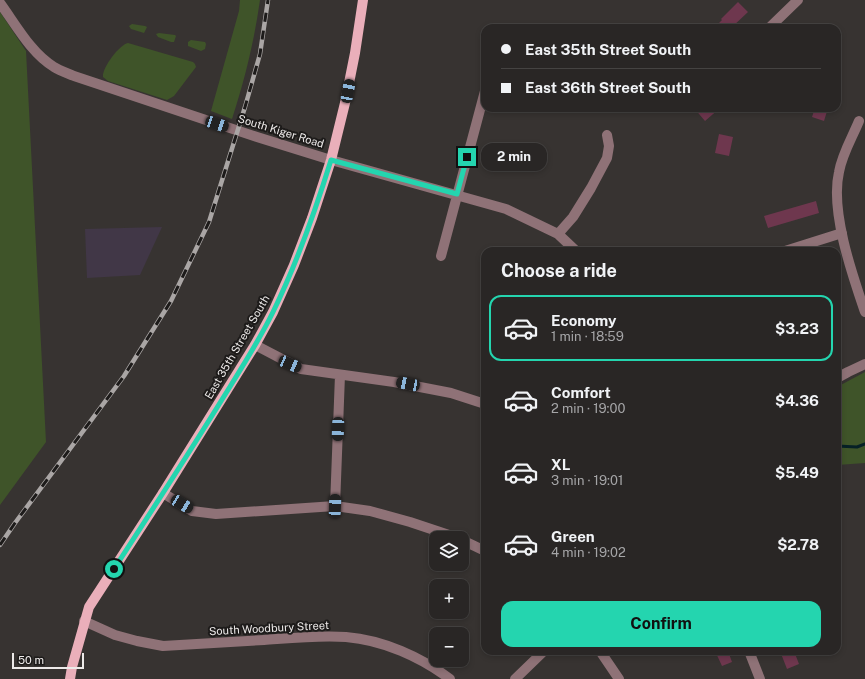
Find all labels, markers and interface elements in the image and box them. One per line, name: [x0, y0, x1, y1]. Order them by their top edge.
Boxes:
text: East 35th Street South: [525, 41, 691, 58]
car: [340, 78, 356, 104]
text: East 36th Street South: [525, 79, 691, 96]
street label: South Kiger Road: [237, 112, 325, 150]
car: [204, 115, 230, 133]
callout: 2 min: [481, 143, 547, 171]
route end: [458, 148, 476, 166]
text: 2 min: [497, 149, 531, 164]
text: Choose a ride: [501, 260, 617, 281]
street label: East 35th Street South: [202, 293, 272, 401]
icon: car: [503, 310, 539, 346]
text: Economy: [551, 312, 616, 329]
text: $3.23: [775, 320, 819, 337]
text: 1 min · 18:59: [551, 329, 624, 344]
car: [277, 354, 303, 374]
car: [395, 376, 421, 392]
icon: car: [503, 382, 539, 418]
text: Comfort: [551, 384, 611, 401]
text: $4.36: [775, 392, 819, 409]
text: 2 min · 19:00: [551, 401, 625, 416]
car: [332, 417, 344, 441]
icon: car: [503, 454, 539, 490]
text: XL: [551, 456, 570, 473]
text: $5.49: [775, 464, 819, 481]
text: 3 min · 19:01: [551, 473, 623, 488]
car: [169, 493, 195, 515]
car: [329, 494, 341, 518]
icon: car: [503, 526, 539, 562]
text: Green: [551, 528, 595, 545]
map controls: [429, 531, 469, 667]
button: layers: [429, 531, 469, 571]
text: $2.78: [777, 536, 819, 553]
text: 4 min · 19:02: [551, 545, 626, 560]
route start: [105, 560, 123, 578]
button: +: [429, 579, 469, 619]
button: Confirm: [501, 601, 821, 647]
street label: South Woodbury Street: [209, 619, 329, 637]
button: −: [429, 627, 469, 667]
scale bar: [12, 651, 84, 670]
text: 50 m: [18, 654, 44, 666]

